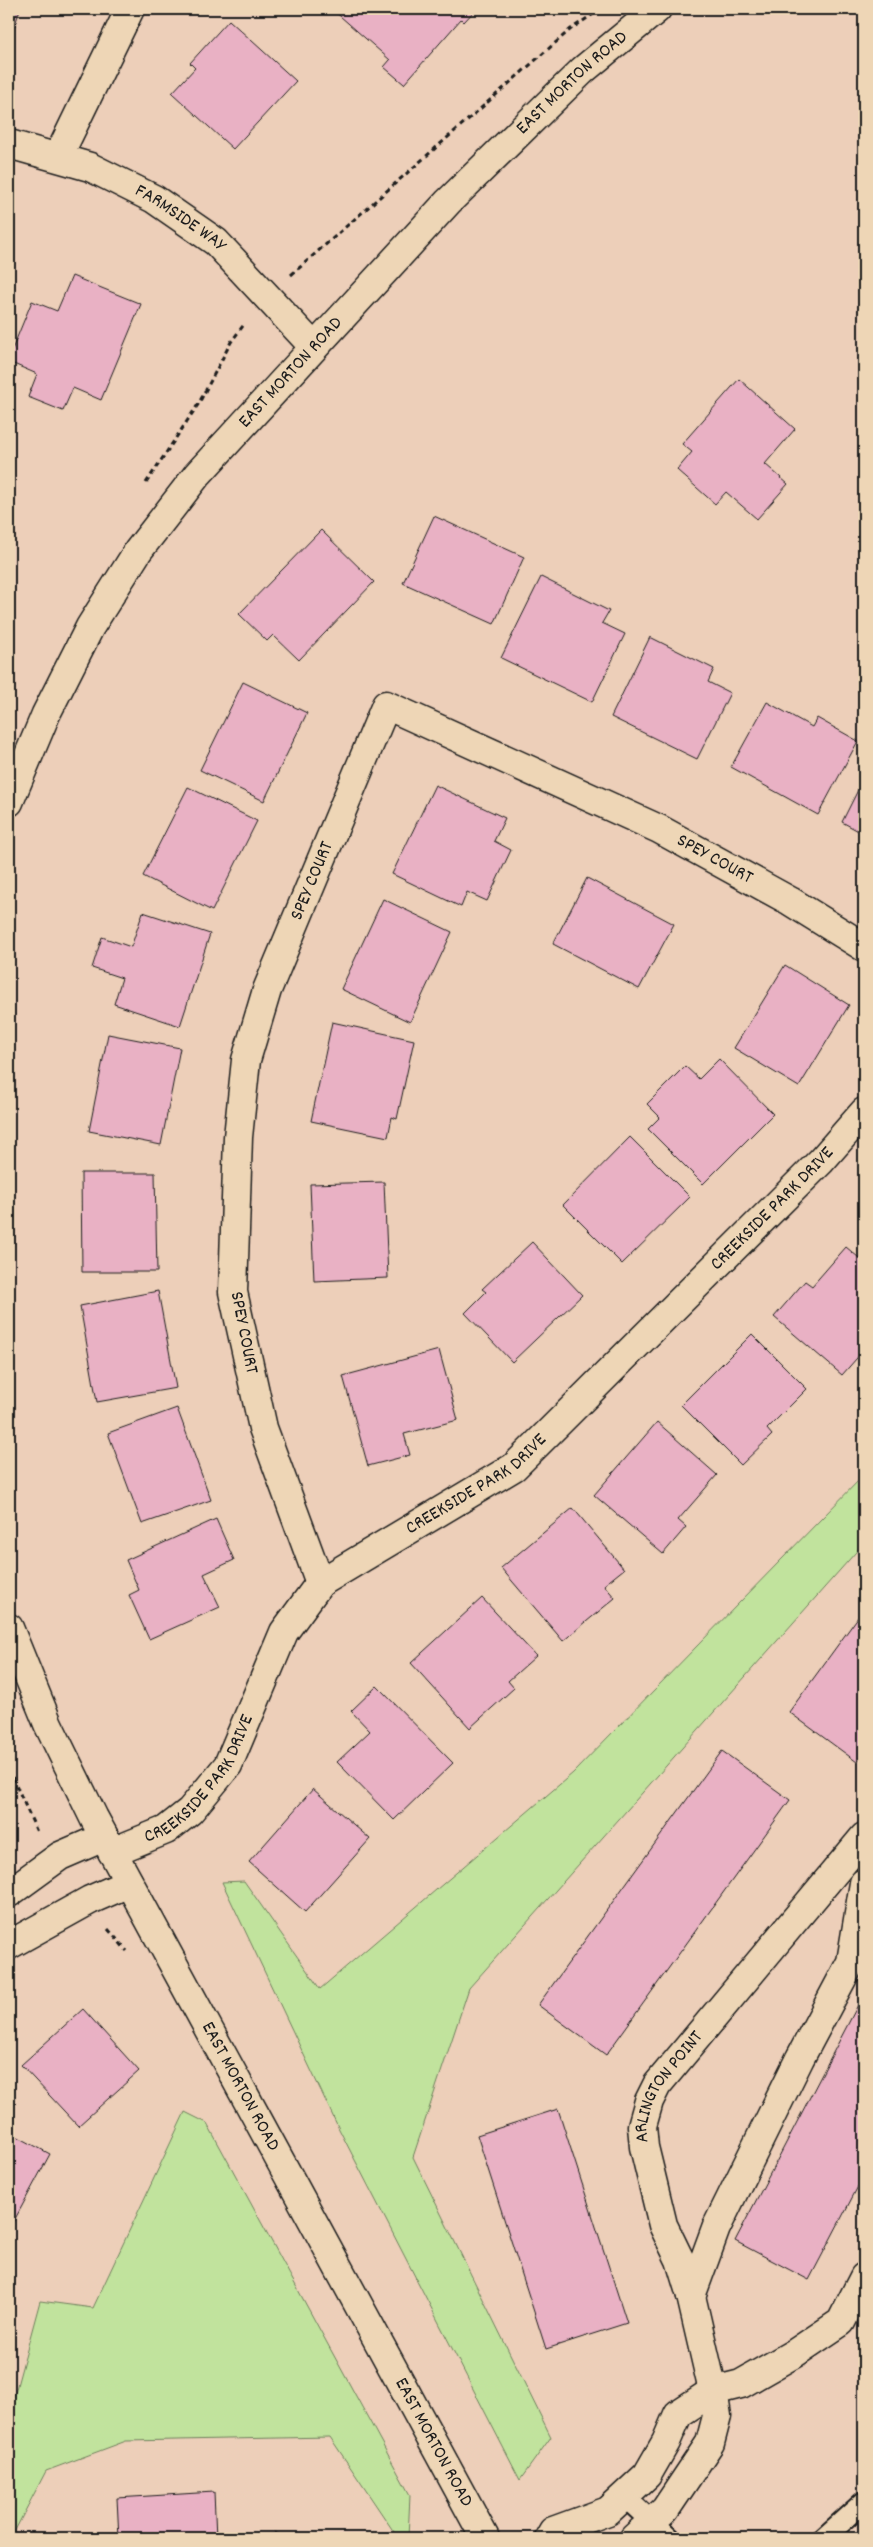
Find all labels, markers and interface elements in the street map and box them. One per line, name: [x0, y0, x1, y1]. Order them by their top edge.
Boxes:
street label: EAST MORTON ROAD: [510, 25, 634, 141]
street label: FARMSIDE WAY: [130, 178, 233, 259]
street label: EAST MORTON ROAD: [233, 311, 350, 435]
street label: SPEY COURT: [671, 828, 758, 892]
street label: SPEY COURT: [284, 837, 341, 925]
street label: CREEKSIDE PARK DRIVE: [704, 1141, 841, 1277]
street label: SPEY COURT: [222, 1290, 264, 1377]
street label: CREEKSIDE PARK DRIVE: [401, 1427, 554, 1542]
street label: CREEKSIDE PARK DRIVE: [140, 1710, 261, 1851]
street label: EAST MORTON ROAD: [194, 2017, 286, 2156]
street label: ARLINGTON POINT: [628, 2025, 710, 2144]
street label: EAST MORTON ROAD: [387, 2373, 479, 2512]

